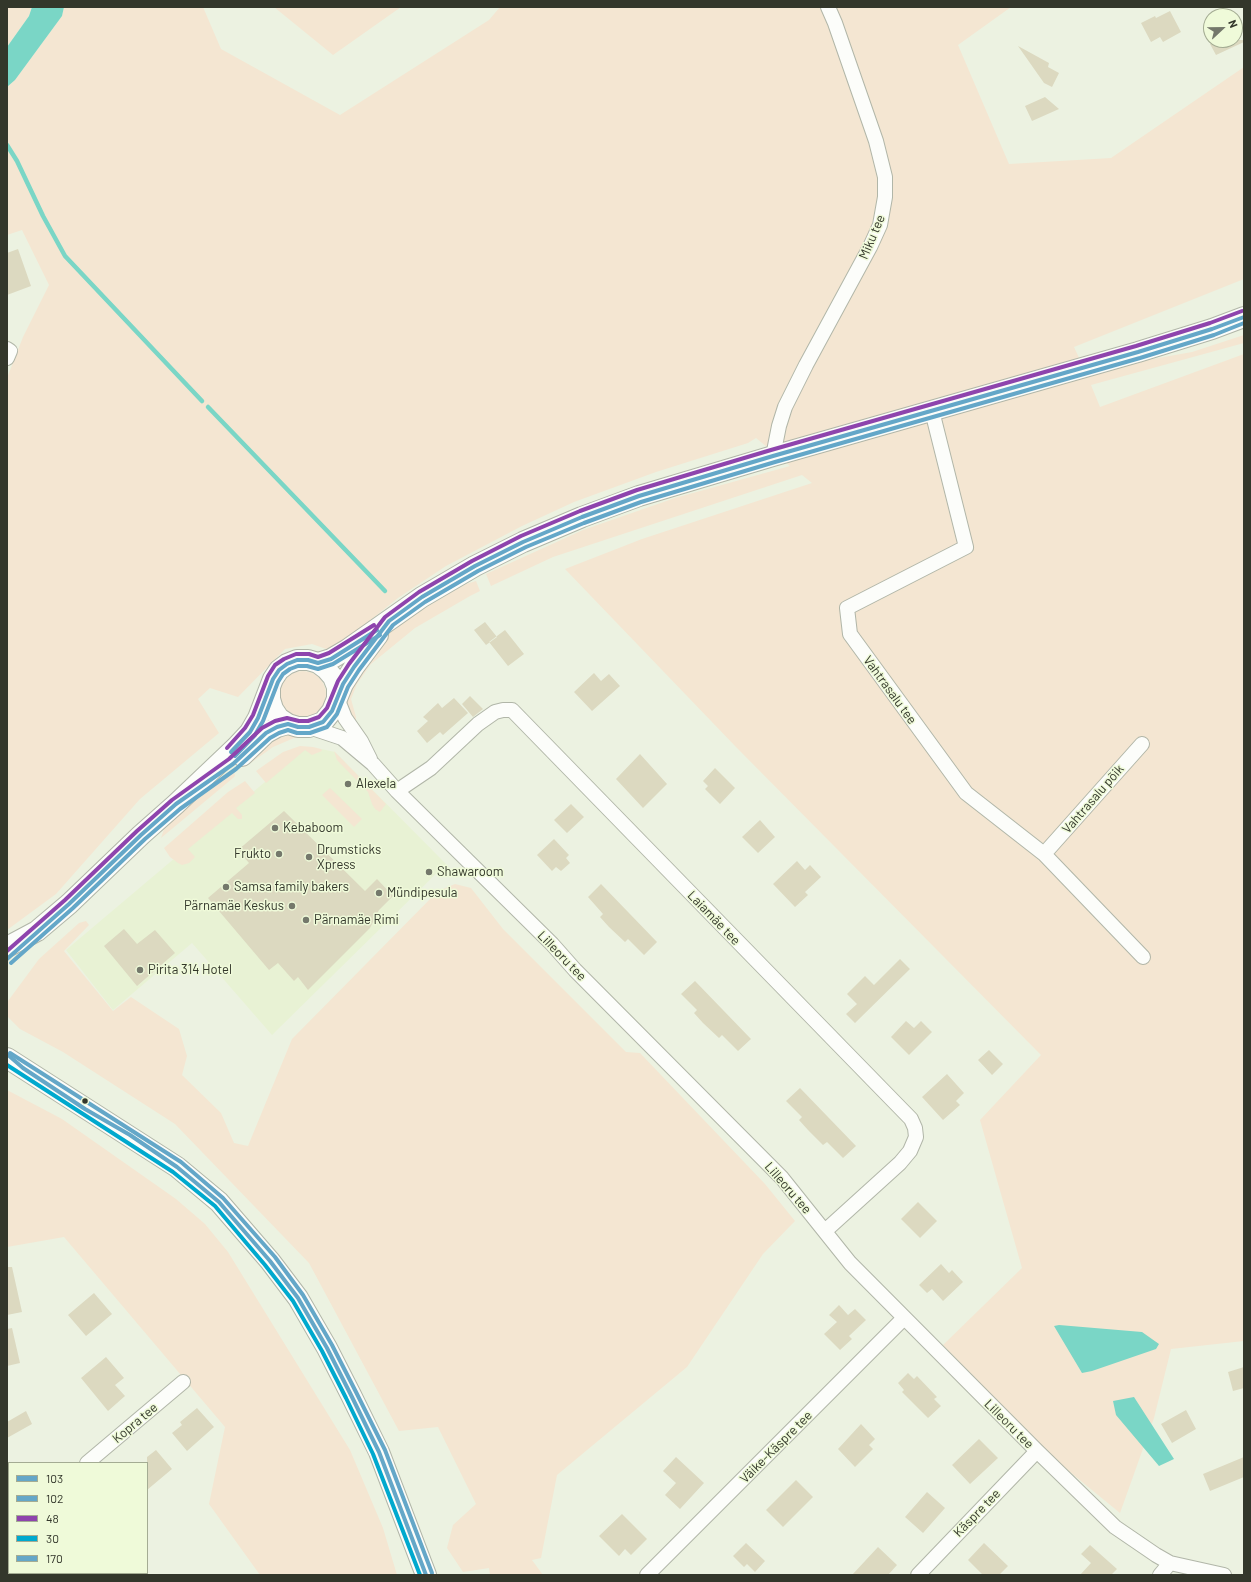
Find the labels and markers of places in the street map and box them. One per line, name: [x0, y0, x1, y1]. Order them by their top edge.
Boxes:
place label: Alexela: [356, 776, 396, 792]
marker: Alexela: [343, 779, 353, 789]
place label: Kebaboom: [283, 820, 343, 836]
marker: Kebaboom: [270, 823, 280, 833]
place label: Drumsticks Xpress: [317, 842, 381, 873]
place label: Frukto: [234, 846, 271, 862]
marker: Frukto: [274, 849, 284, 859]
marker: Drumsticks Xpress: [304, 852, 314, 862]
place label: Shawaroom: [437, 864, 504, 880]
marker: Shawaroom: [424, 867, 434, 877]
place label: Samsa family bakers: [234, 879, 349, 895]
marker: Samsa family bakers: [221, 882, 231, 892]
place label: Mündipesula: [387, 885, 457, 901]
marker: Mündipesula: [374, 888, 384, 898]
place label: Pärnamäe Keskus: [184, 898, 284, 914]
marker: Pärnamäe Keskus: [287, 901, 297, 911]
place label: Pärnamäe Rimi: [314, 912, 399, 928]
marker: Pärnamäe Rimi: [301, 915, 311, 925]
place label: Pirita 314 Hotel: [148, 962, 232, 978]
marker: Pirita 314 Hotel: [135, 965, 145, 975]
unlabelled marker: [80, 1096, 90, 1106]

